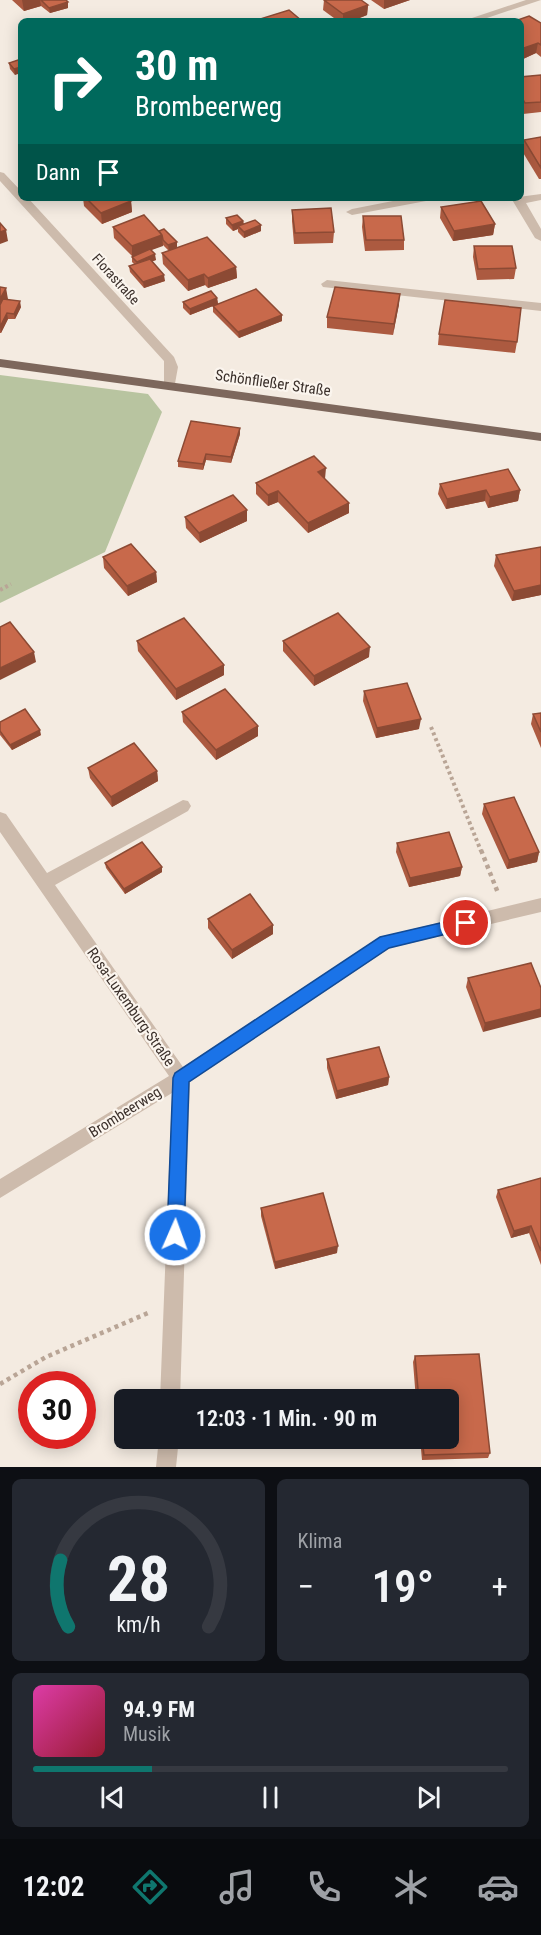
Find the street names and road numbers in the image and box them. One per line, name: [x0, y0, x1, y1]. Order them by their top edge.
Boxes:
street label: Florastraße: [89, 250, 143, 308]
street label: Schönfließer Straße: [214, 366, 332, 400]
street label: Rosa-Luxemburg-Straße: [83, 944, 179, 1070]
street label: Brombeerweg: [86, 1083, 164, 1141]

